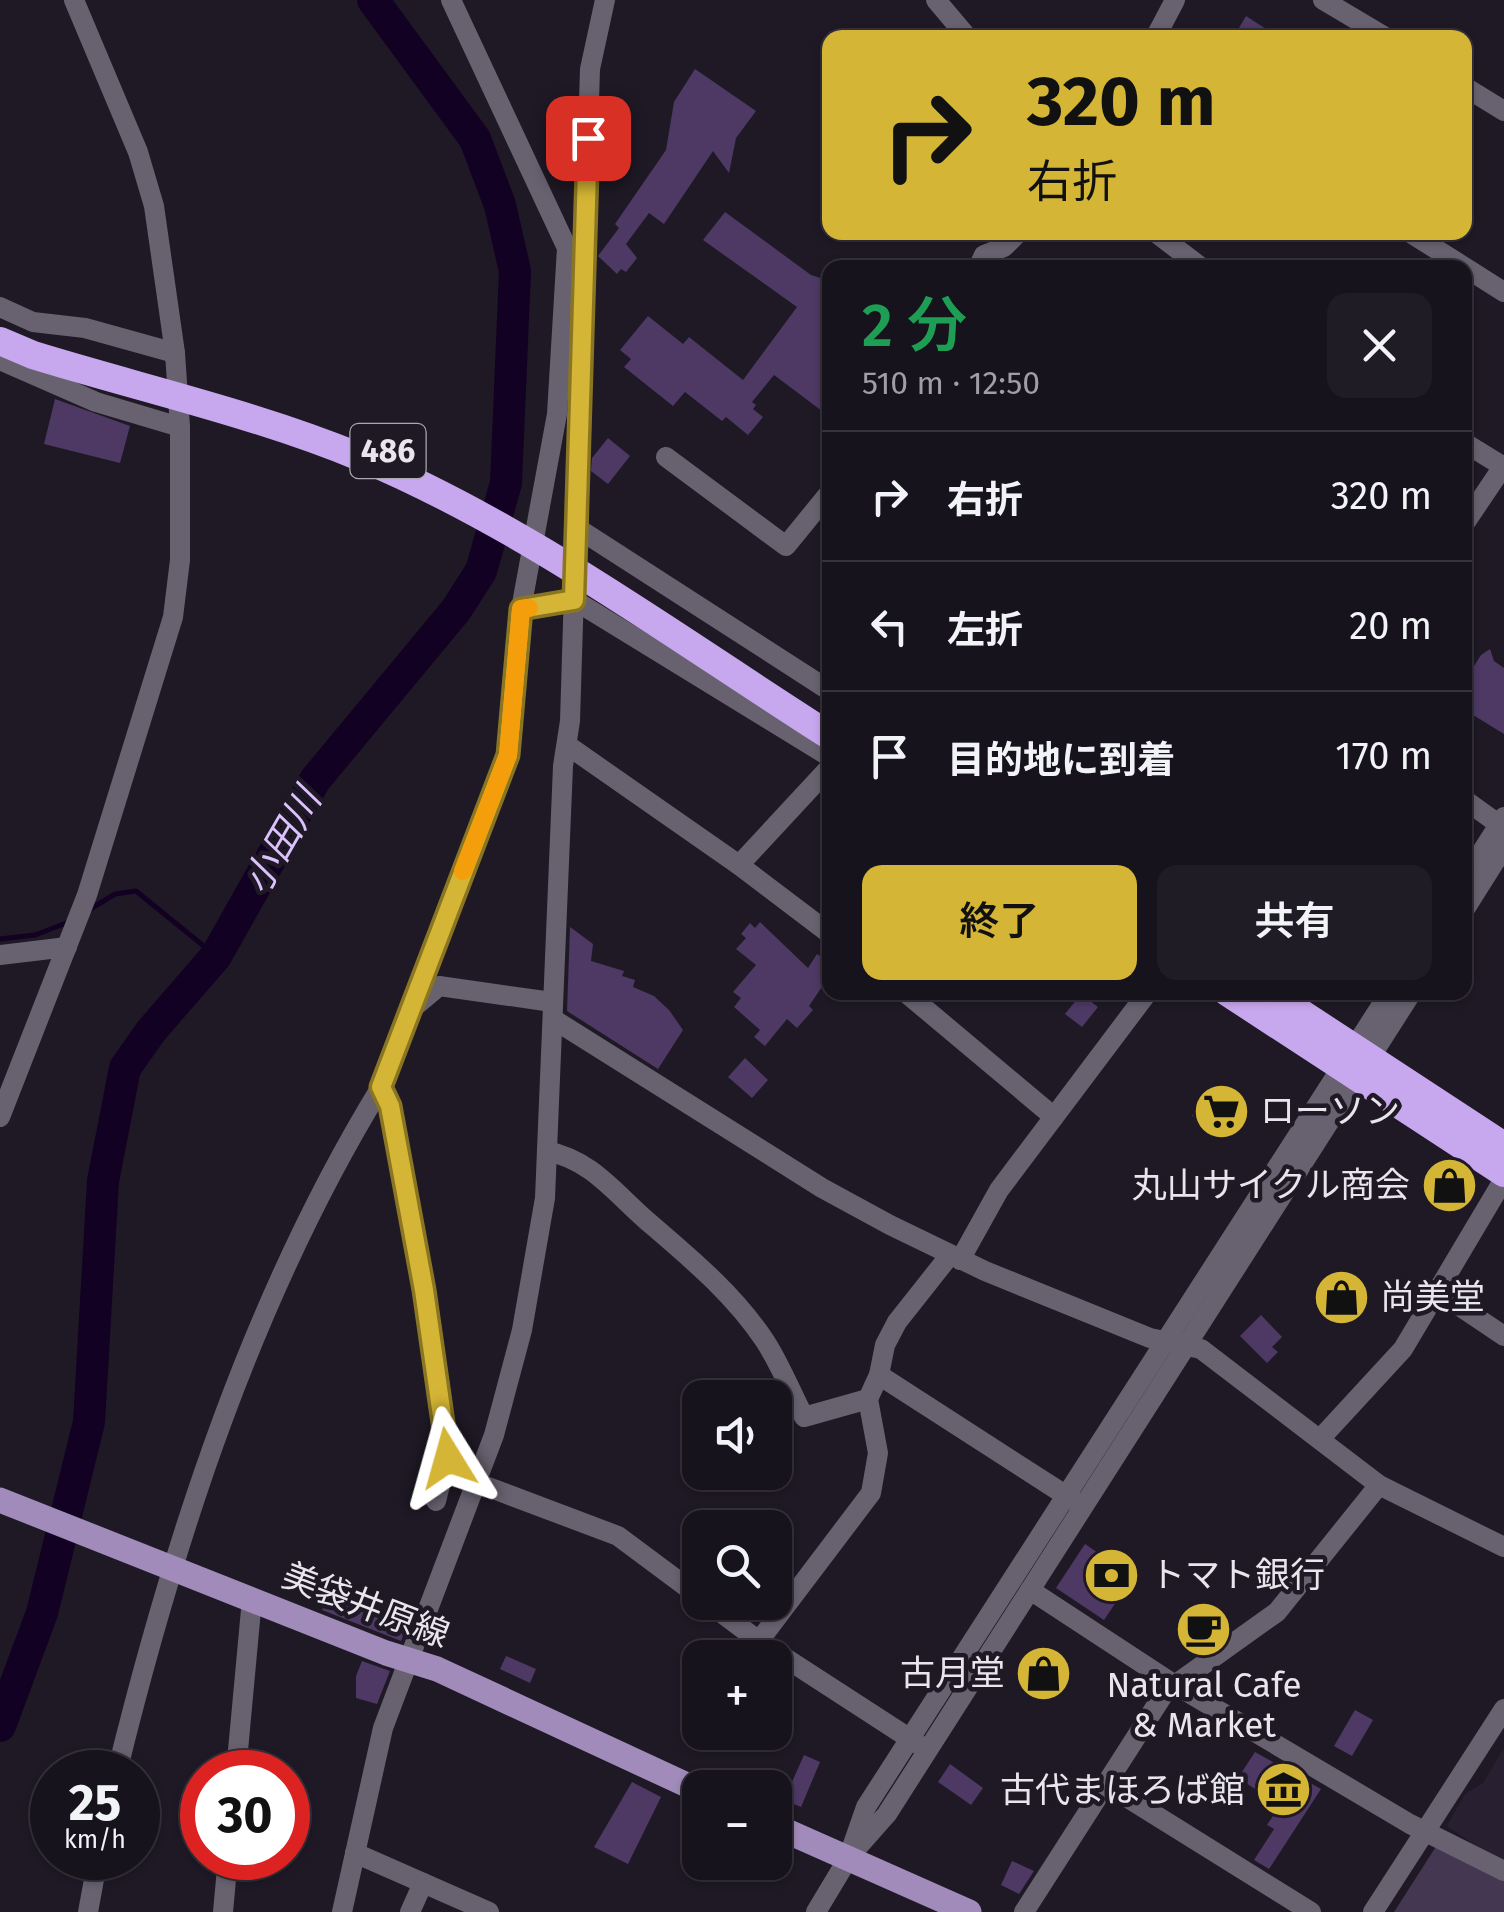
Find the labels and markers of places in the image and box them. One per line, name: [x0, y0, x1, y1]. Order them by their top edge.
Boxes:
pin: [546, 96, 631, 181]
supermarket icon: ローソン: [1191, 1081, 1251, 1141]
place label: ローソン: [1260, 1090, 1400, 1132]
shop icon: 丸山サイクル商会: [1419, 1155, 1479, 1215]
place label: 丸山サイクル商会: [1132, 1164, 1410, 1206]
shop icon: 尚美堂: [1311, 1267, 1371, 1327]
place label: 尚美堂: [1380, 1276, 1485, 1318]
bank icon: トマト銀行: [1081, 1545, 1141, 1605]
place label: トマト銀行: [1150, 1554, 1325, 1596]
cafe icon: Natural Cafe & Market: [1174, 1599, 1234, 1659]
shop icon: 古月堂: [1014, 1643, 1074, 1703]
place label: 古月堂: [900, 1652, 1005, 1694]
place label: Natural Cafe & Market: [1106, 1664, 1302, 1746]
museum icon: 古代まほろば館: [1254, 1760, 1314, 1820]
place label: 古代まほろば館: [1000, 1769, 1245, 1811]

